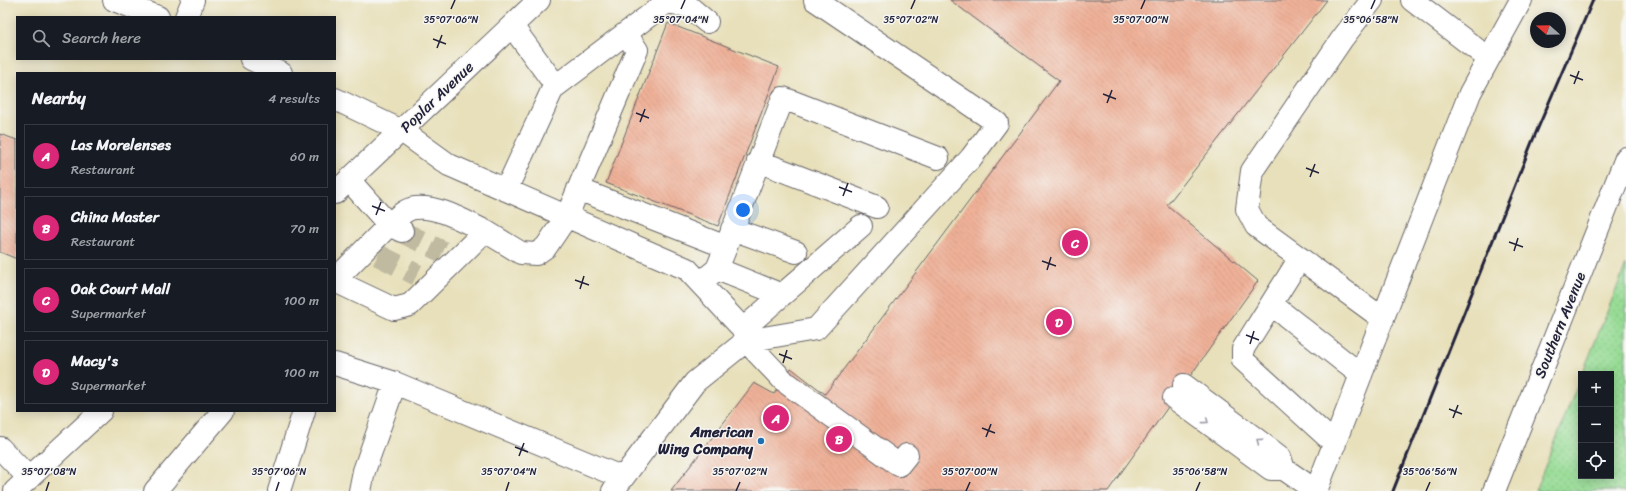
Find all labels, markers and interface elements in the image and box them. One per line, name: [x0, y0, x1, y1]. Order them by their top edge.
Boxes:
text: 35°07'06"N: [424, 11, 478, 29]
text: 35°07'04"N: [653, 11, 709, 29]
text: 35°07'02"N: [884, 11, 938, 29]
text: 35°07'00"N: [1113, 11, 1169, 29]
text: 35°06'58"N: [1344, 11, 1398, 29]
north arrow: [1530, 12, 1566, 48]
search box: [16, 16, 336, 60]
text: Search here: [62, 25, 141, 51]
icon: search: [30, 27, 52, 49]
street label: Poplar Avenue: [394, 55, 480, 139]
text: Nearby: [32, 83, 86, 113]
text: 4 results: [268, 87, 320, 110]
text: Las Morelenses: [71, 132, 171, 158]
text: A: [42, 145, 50, 168]
text: 60 m: [290, 145, 319, 168]
text: Restaurant: [71, 158, 135, 181]
your location: [733, 200, 753, 220]
text: China Master: [71, 204, 159, 230]
text: B: [42, 217, 50, 240]
text: 70 m: [290, 217, 319, 240]
pin: C: [1062, 228, 1088, 258]
text: Restaurant: [71, 230, 135, 253]
street label: Southern Avenue: [1527, 268, 1593, 382]
text: Oak Court Mall: [71, 276, 170, 302]
text: C: [42, 289, 50, 312]
text: 100 m: [284, 289, 319, 312]
text: Supermarket: [71, 302, 146, 325]
pin: D: [1046, 307, 1072, 337]
text: Macy's: [71, 348, 118, 374]
text: D: [42, 361, 50, 384]
text: 100 m: [284, 361, 319, 384]
map controls: [1578, 371, 1614, 479]
button: +: [1578, 371, 1614, 407]
text: Supermarket: [71, 374, 146, 397]
pin: A: [763, 403, 789, 433]
button: −: [1578, 407, 1614, 443]
one-way arrow: [1201, 416, 1208, 423]
place label: American Wing Company: [658, 419, 754, 462]
pin: B: [826, 424, 852, 454]
marker: American Wing Company: [756, 436, 766, 446]
one-way arrow: [1256, 438, 1263, 446]
button: locate: [1578, 443, 1614, 479]
text: 35°07'08"N: [21, 463, 77, 481]
text: 35°07'06"N: [252, 463, 306, 481]
text: 35°07'04"N: [481, 463, 537, 481]
text: 35°07'02"N: [713, 463, 767, 481]
text: 35°07'00"N: [942, 463, 998, 481]
text: 35°06'58"N: [1173, 463, 1227, 481]
text: 35°06'56"N: [1403, 463, 1457, 481]

